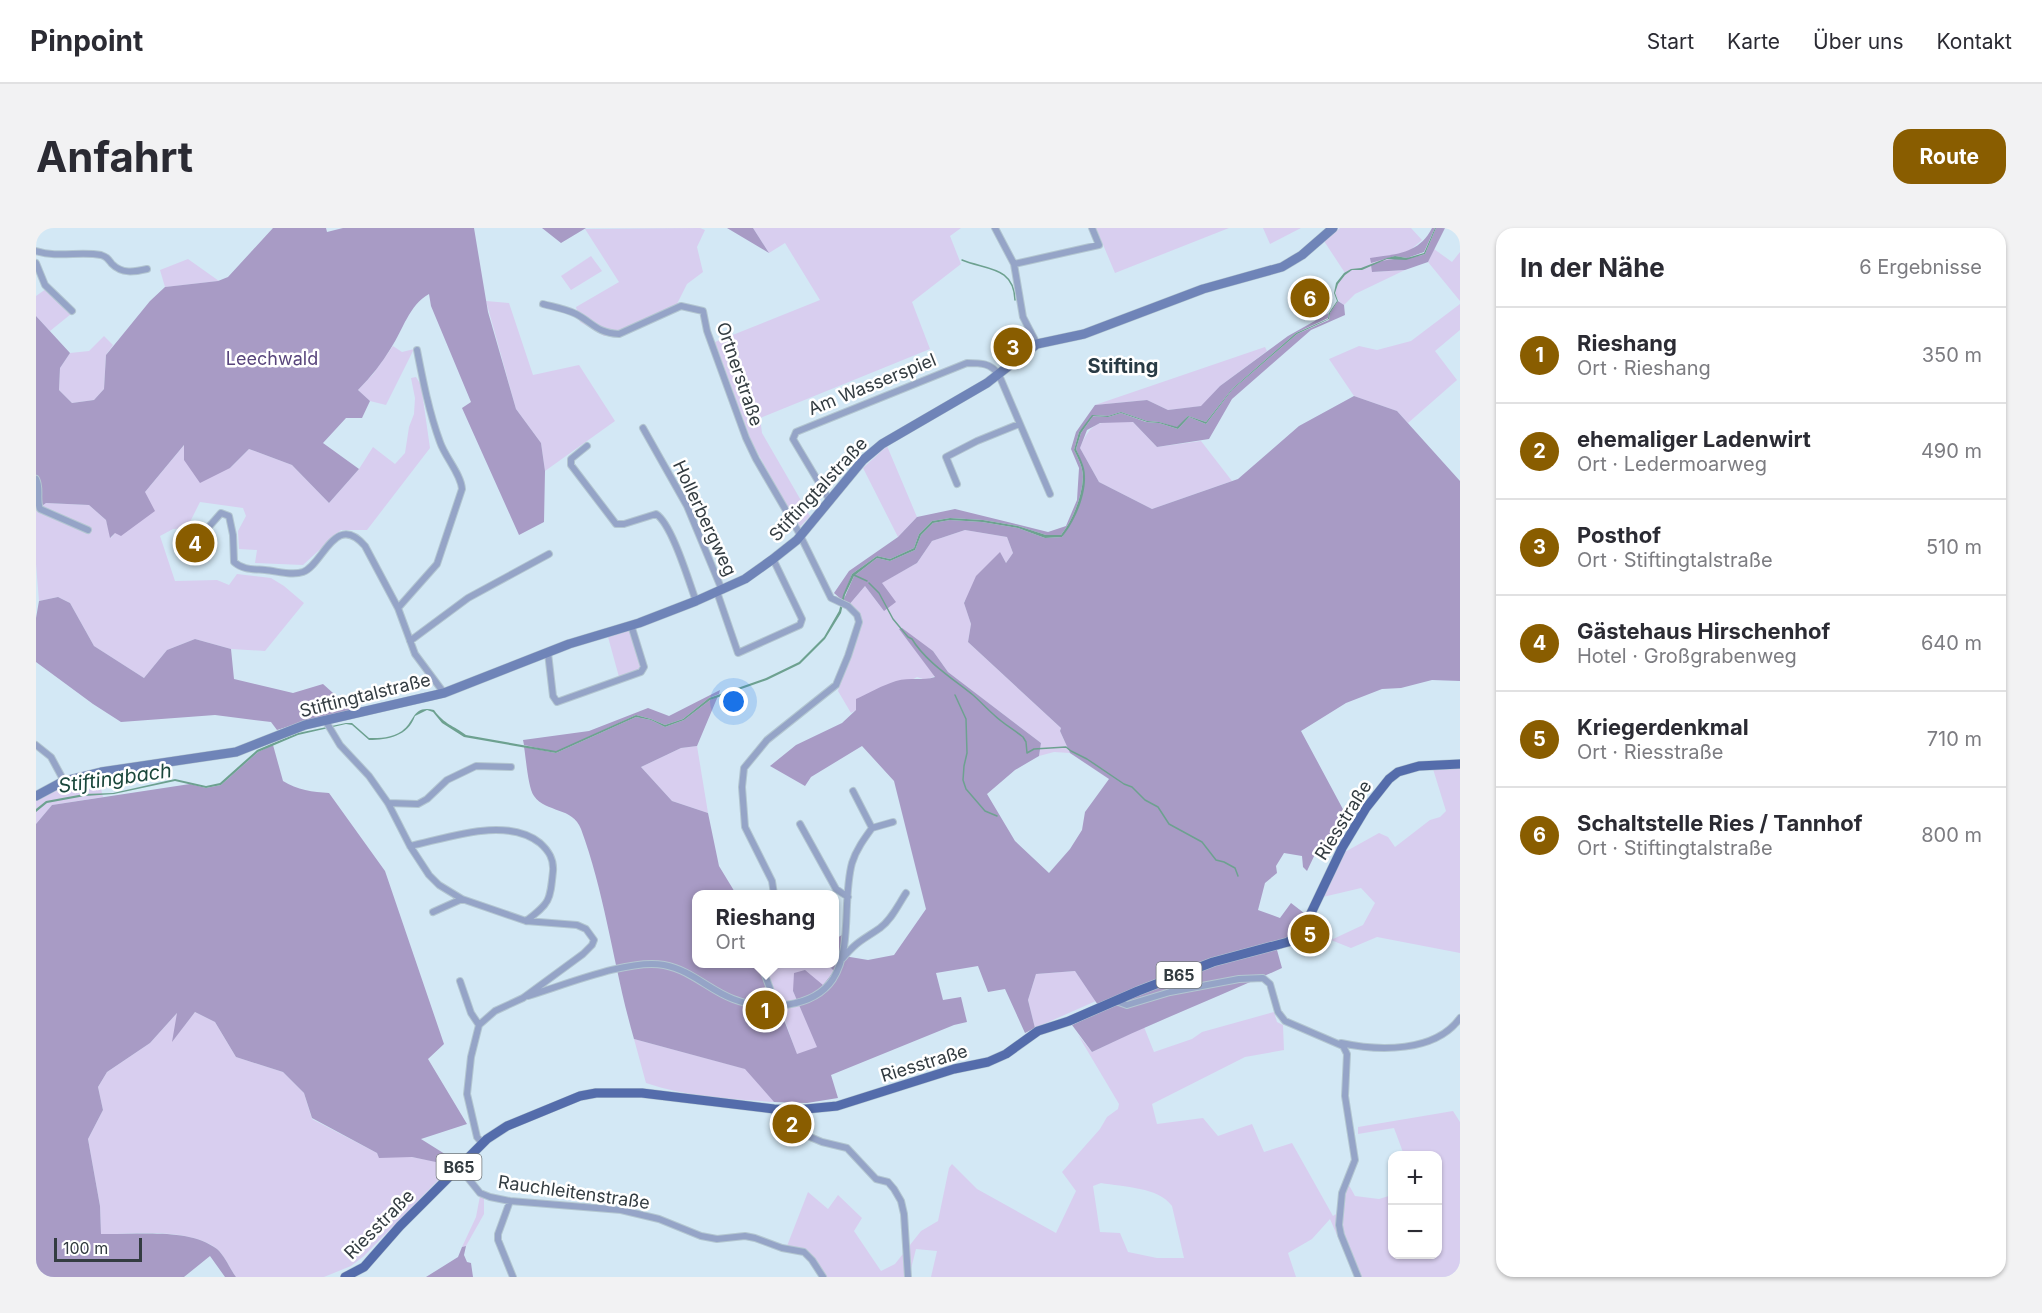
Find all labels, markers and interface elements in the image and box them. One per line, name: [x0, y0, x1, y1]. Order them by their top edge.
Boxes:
text: Pinpoint: [30, 24, 143, 58]
text: Start: [1647, 29, 1694, 54]
text: Karte: [1727, 29, 1780, 54]
text: Über uns: [1813, 29, 1904, 54]
text: Kontakt: [1937, 29, 2012, 54]
button: Route: [1893, 129, 2006, 184]
text: Anfahrt: [36, 131, 193, 182]
text: In der Nähe: [1520, 252, 1665, 283]
text: 6 Ergebnisse: [1859, 255, 1982, 279]
pin: 6: [1290, 276, 1330, 320]
street label: Ortnerstraße: [712, 319, 768, 429]
pin: 3: [994, 324, 1032, 370]
text: Rieshang: [1577, 330, 1677, 356]
text: 1: [1535, 343, 1544, 367]
text: 350 m: [1922, 343, 1982, 367]
park label: Leechwald: [226, 348, 318, 369]
street label: Am Wasserspiel: [805, 349, 939, 419]
district label: Stifting: [1088, 354, 1158, 378]
text: Ort · Rieshang: [1577, 356, 1711, 380]
text: ehemaliger Ladenwirt: [1577, 426, 1811, 452]
street label: Stiftingtalstraße: [765, 433, 871, 545]
text: 2: [1533, 439, 1546, 463]
text: 490 m: [1921, 439, 1982, 463]
text: Ort · Ledermoarweg: [1577, 452, 1767, 476]
street label: Hollerbergweg: [669, 457, 741, 579]
pin: 4: [176, 520, 214, 566]
text: Posthof: [1577, 522, 1661, 548]
text: 3: [1533, 535, 1546, 559]
text: 510 m: [1926, 535, 1982, 559]
text: Ort · Stiftingtalstraße: [1577, 548, 1773, 572]
text: Gästehaus Hirschenhof: [1577, 618, 1830, 644]
text: 4: [1533, 631, 1546, 655]
text: 640 m: [1921, 631, 1982, 655]
text: Hotel · Großgrabenweg: [1577, 644, 1797, 668]
street label: Stiftingtalstraße: [297, 669, 433, 721]
your location: [719, 687, 748, 716]
text: Kriegerdenkmal: [1577, 714, 1749, 740]
text: 5: [1533, 727, 1546, 751]
text: 710 m: [1927, 727, 1982, 751]
text: Ort · Riesstraße: [1577, 740, 1723, 764]
water label: Stiftingbach: [57, 758, 173, 798]
street label: Riesstraße: [1310, 776, 1376, 864]
text: Schaltstelle Ries / Tannhof: [1577, 810, 1862, 836]
text: 6: [1533, 823, 1546, 847]
text: 800 m: [1921, 823, 1982, 847]
text: Ort · Stiftingtalstraße: [1577, 836, 1773, 860]
popup: [692, 890, 839, 968]
text: Rieshang: [716, 904, 815, 930]
pin: 5: [1290, 912, 1330, 956]
text: Ort: [716, 930, 745, 954]
road number: B65: [1156, 962, 1202, 988]
pin: 1: [746, 988, 784, 1032]
street label: Riesstraße: [878, 1040, 970, 1086]
pin: 2: [772, 1102, 812, 1146]
map controls: [1388, 1151, 1442, 1259]
button: +: [1388, 1151, 1442, 1205]
road number: B65: [436, 1154, 482, 1180]
street label: Rauchleitenstraße: [497, 1171, 651, 1213]
street label: Riesstraße: [340, 1185, 418, 1263]
button: −: [1388, 1205, 1442, 1259]
scale bar: [54, 1235, 142, 1262]
text: 100 m: [63, 1238, 108, 1258]

